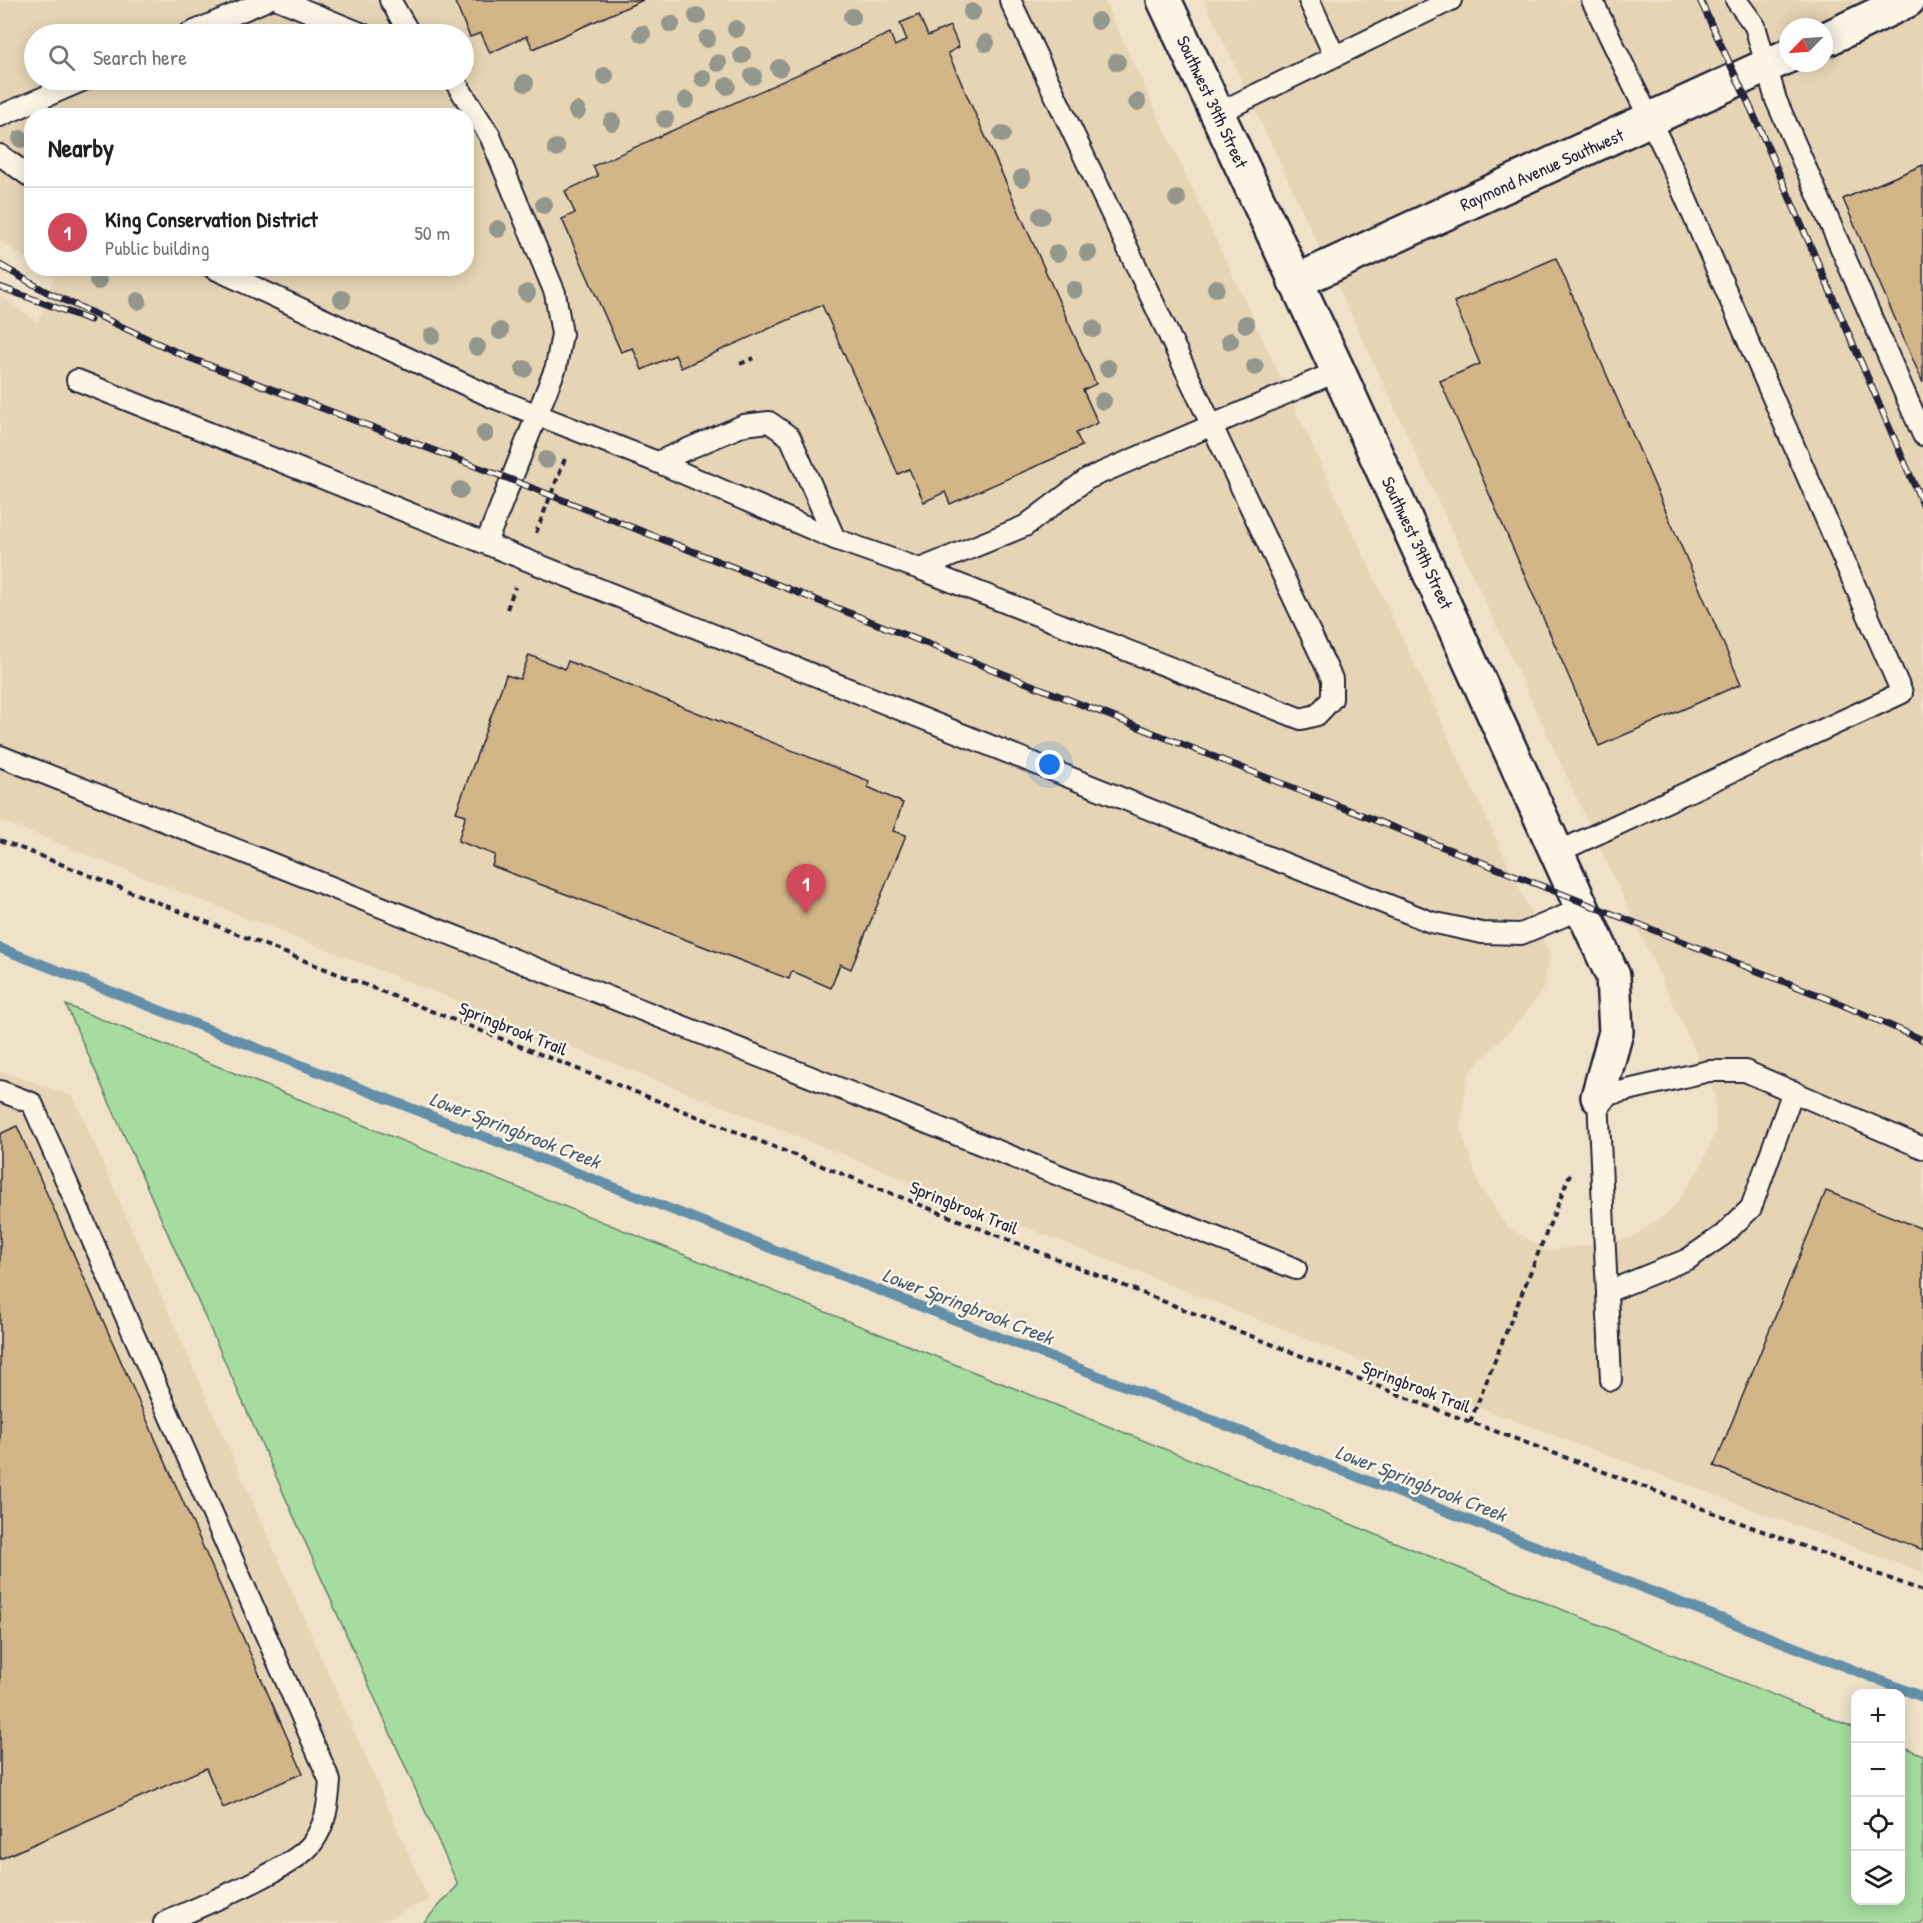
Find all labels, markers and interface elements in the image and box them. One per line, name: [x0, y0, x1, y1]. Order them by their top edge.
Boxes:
north arrow: [1779, 18, 1833, 72]
search box: [24, 24, 474, 90]
street label: Southwest 39th Street: [1171, 31, 1254, 173]
icon: search: [45, 41, 78, 74]
text: Search here: [93, 42, 187, 72]
street label: Raymond Avenue Southwest: [1456, 122, 1628, 217]
text: Nearby: [48, 130, 114, 165]
text: King Conservation District: [105, 204, 318, 234]
text: 1: [64, 219, 71, 246]
text: 50 m: [414, 219, 450, 246]
text: Public building: [105, 234, 209, 261]
street label: Southwest 39th Street: [1376, 472, 1459, 614]
your location: [1035, 750, 1064, 779]
pin: 1: [786, 864, 826, 914]
street label: Springbrook Trail: [455, 995, 571, 1062]
water label: Lower Springbrook Creek: [426, 1085, 606, 1176]
street label: Springbrook Trail: [906, 1174, 1022, 1241]
water label: Lower Springbrook Creek: [879, 1261, 1059, 1352]
street label: Springbrook Trail: [1358, 1354, 1474, 1419]
water label: Lower Springbrook Creek: [1332, 1438, 1512, 1529]
map controls: [1851, 1689, 1905, 1905]
button: +: [1851, 1689, 1905, 1743]
button: −: [1851, 1743, 1905, 1797]
button: locate: [1851, 1797, 1905, 1851]
button: layers: [1851, 1851, 1905, 1905]

